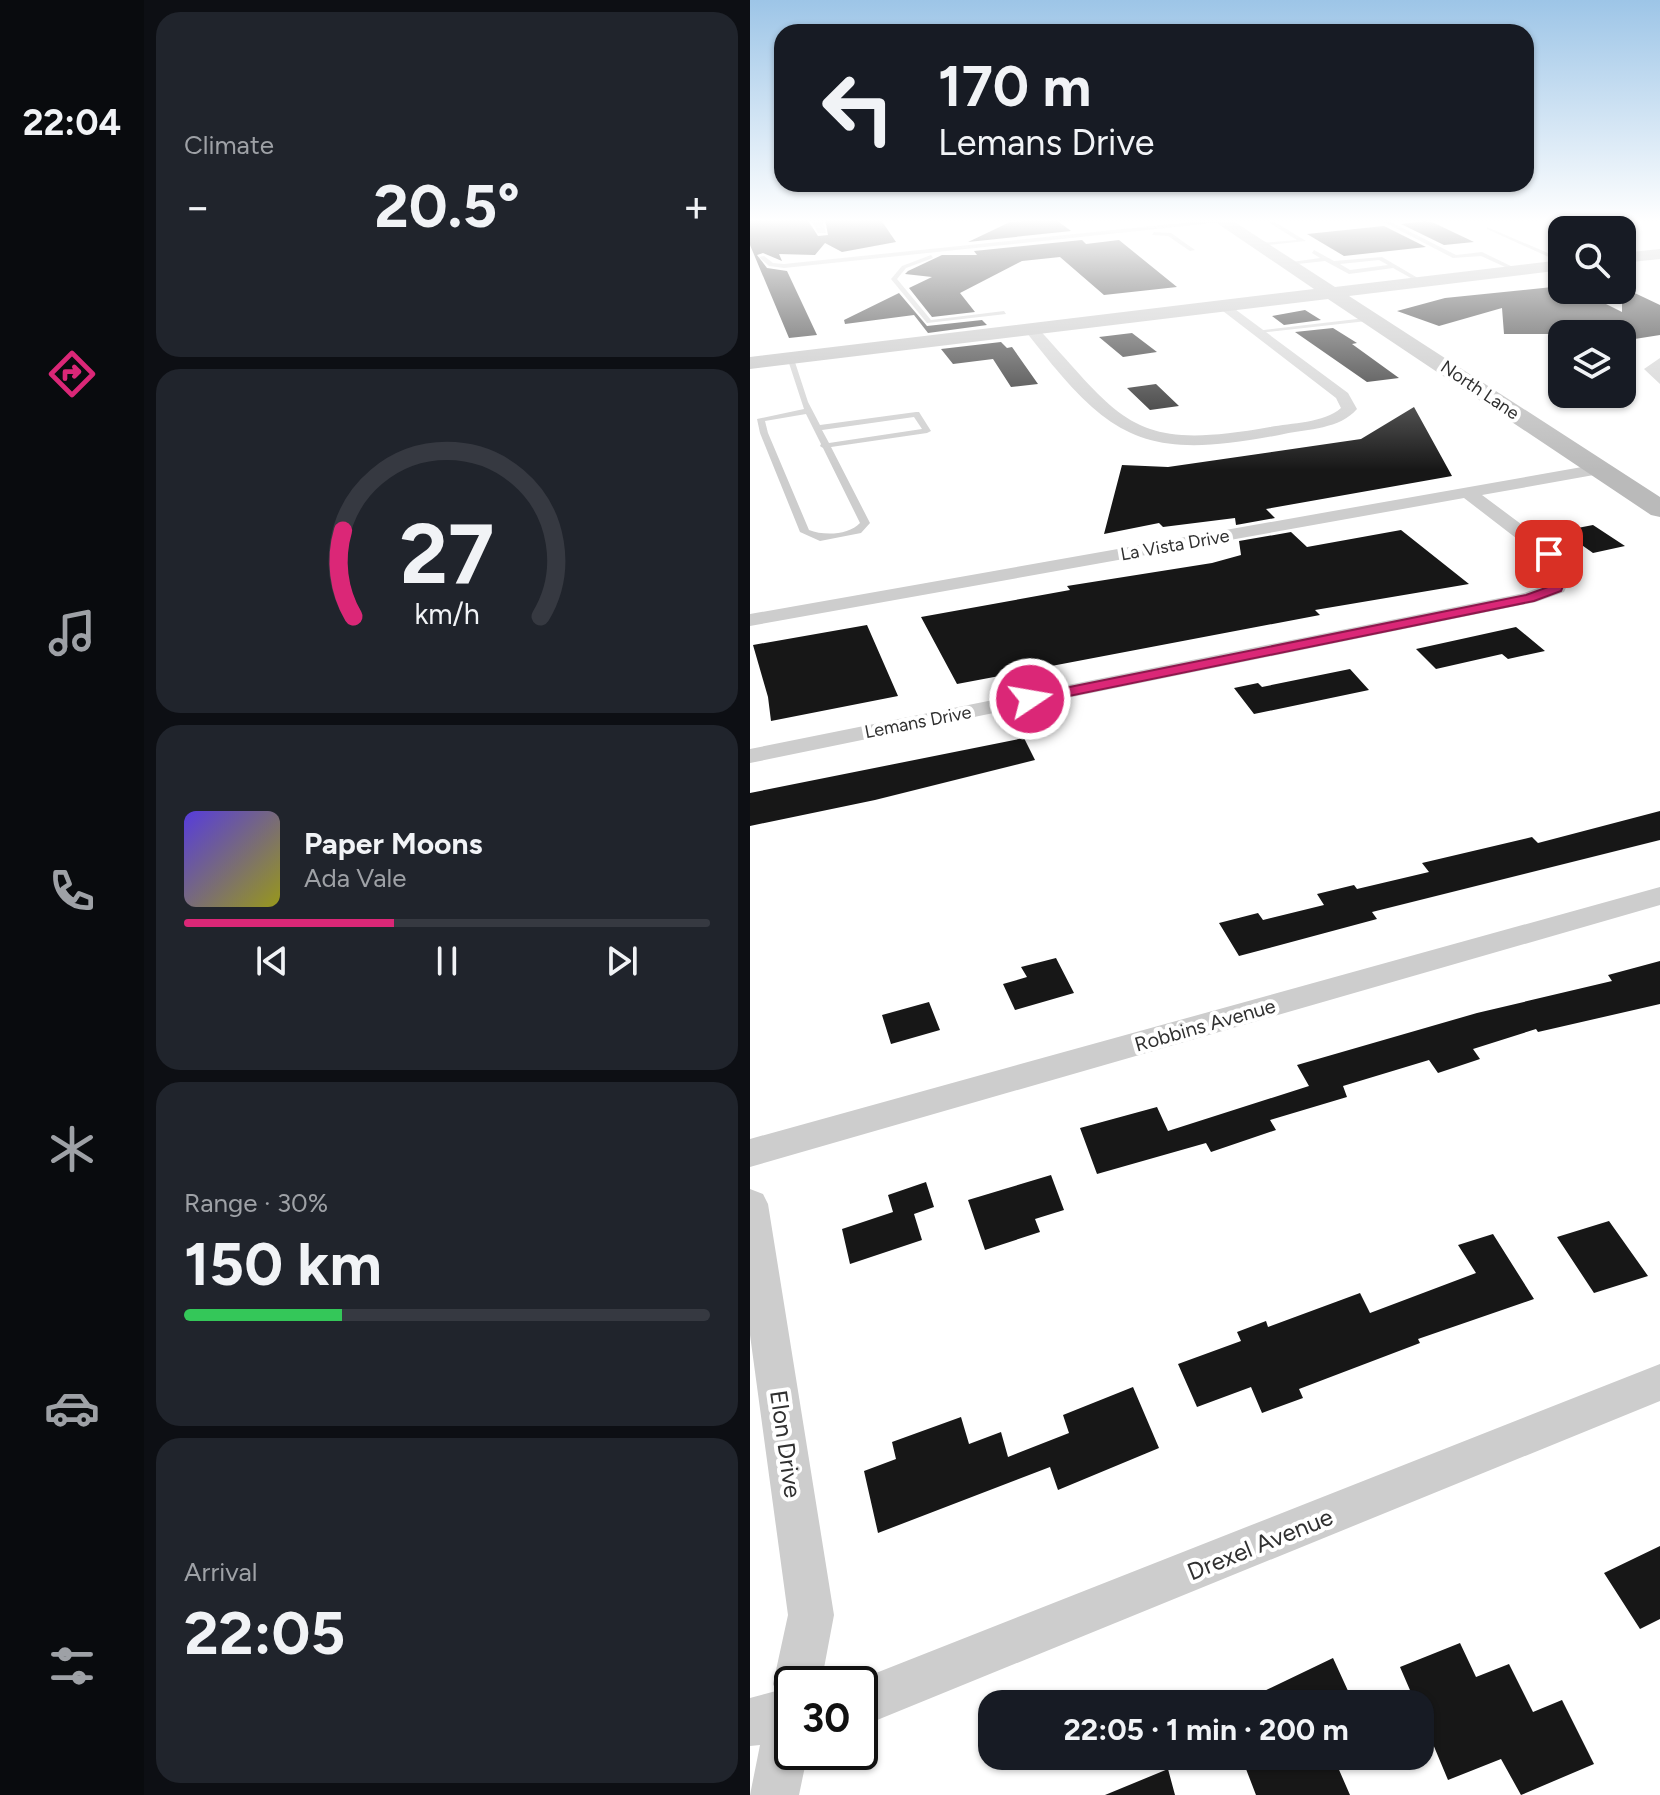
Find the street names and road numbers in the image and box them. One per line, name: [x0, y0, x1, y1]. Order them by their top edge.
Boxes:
street label: North Lane: [1436, 356, 1524, 424]
street label: La Vista Drive: [1119, 525, 1231, 565]
street label: Lemans Drive: [863, 701, 973, 743]
street label: Robbins Avenue: [1132, 993, 1278, 1057]
street label: Elon Drive: [764, 1388, 808, 1500]
street label: Drexel Avenue: [1183, 1502, 1337, 1586]

